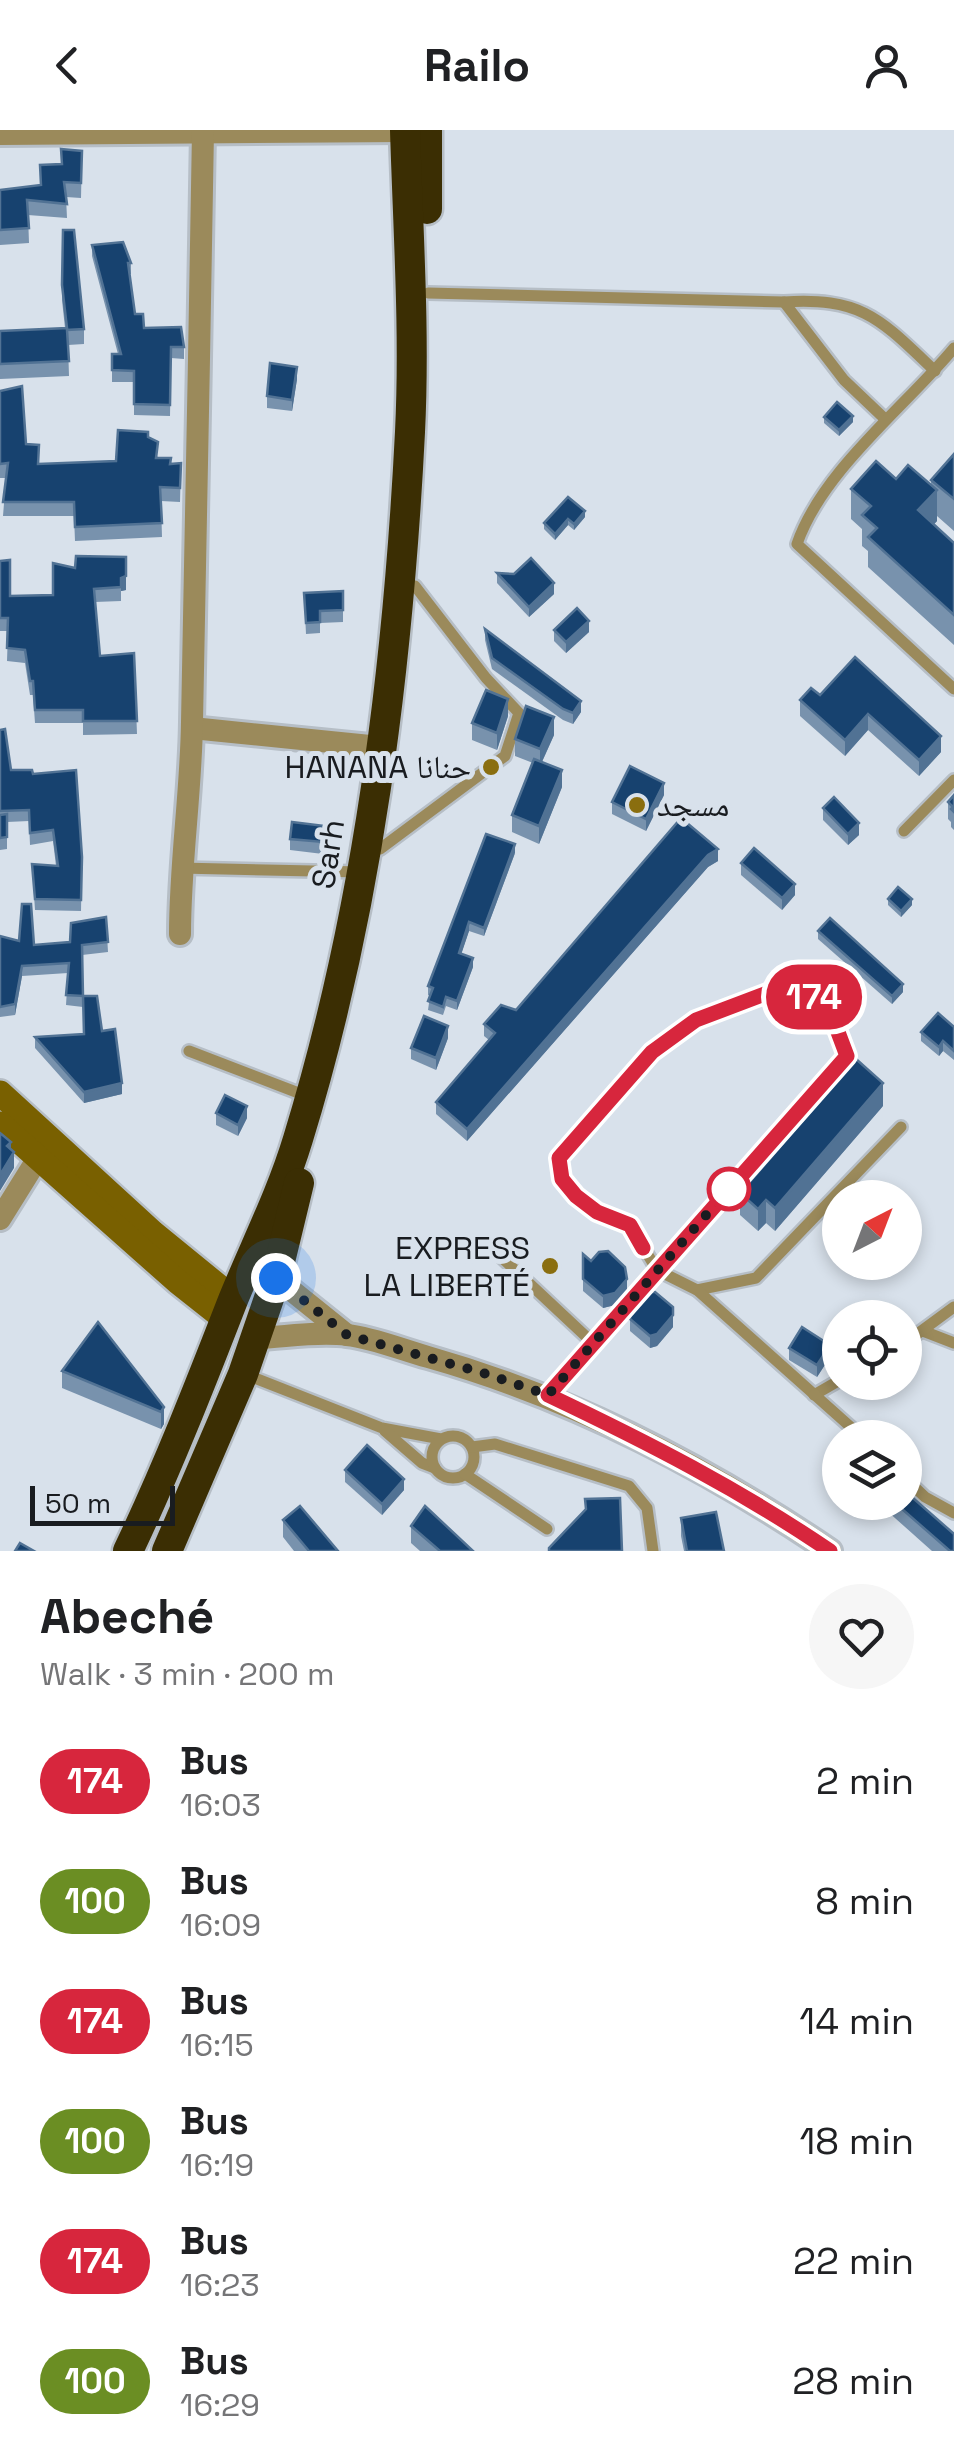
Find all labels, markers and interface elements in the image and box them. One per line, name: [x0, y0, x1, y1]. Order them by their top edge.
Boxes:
text: Railo: [424, 37, 530, 94]
icon: back: [40, 38, 95, 93]
icon: person: [859, 38, 914, 93]
place label: HANANA حنانا: [285, 747, 471, 787]
marker: HANANA حنانا: [480, 756, 502, 778]
place label: مسجد: [657, 785, 729, 825]
marker: مسجد: [626, 794, 648, 816]
street label: Sarh: [303, 816, 353, 892]
line badge: 174: [756, 964, 872, 1030]
text: 174: [786, 975, 842, 1019]
unlabelled marker: [708, 1168, 750, 1210]
north arrow: [822, 1180, 922, 1280]
map controls: [822, 1180, 922, 1520]
place label: EXPRESS LA LIBERTÉ: [363, 1228, 530, 1305]
your location: [251, 1253, 301, 1303]
marker: EXPRESS LA LIBERTÉ: [539, 1255, 561, 1277]
button: locate: [822, 1300, 922, 1400]
button: layers: [822, 1420, 922, 1520]
scale bar: [30, 1481, 175, 1526]
text: 50 m: [45, 1485, 111, 1521]
button: heart: [809, 1584, 914, 1689]
text: Abeché: [40, 1586, 214, 1647]
text: Walk · 3 min · 200 m: [40, 1654, 335, 1694]
text: Bus: [180, 1737, 249, 1785]
text: 2 min: [816, 1757, 914, 1805]
text: 174: [67, 1759, 123, 1803]
text: 16:03: [180, 1785, 261, 1825]
text: Bus: [180, 1857, 249, 1905]
text: 8 min: [815, 1877, 914, 1925]
text: 100: [64, 1879, 126, 1923]
text: 16:09: [180, 1905, 261, 1945]
text: Bus: [180, 1977, 249, 2025]
text: 14 min: [799, 1997, 914, 2045]
text: 174: [67, 1999, 123, 2043]
text: 16:15: [180, 2025, 254, 2065]
text: Bus: [180, 2097, 249, 2145]
text: 18 min: [799, 2117, 914, 2165]
text: 100: [64, 2119, 126, 2163]
text: 16:19: [180, 2145, 254, 2185]
text: Bus: [180, 2217, 249, 2265]
text: 22 min: [793, 2237, 914, 2285]
text: 174: [67, 2239, 123, 2283]
text: 16:23: [180, 2265, 260, 2305]
text: Bus: [180, 2337, 249, 2385]
text: 28 min: [792, 2357, 914, 2405]
text: 100: [64, 2359, 126, 2403]
text: 16:29: [180, 2385, 260, 2425]

